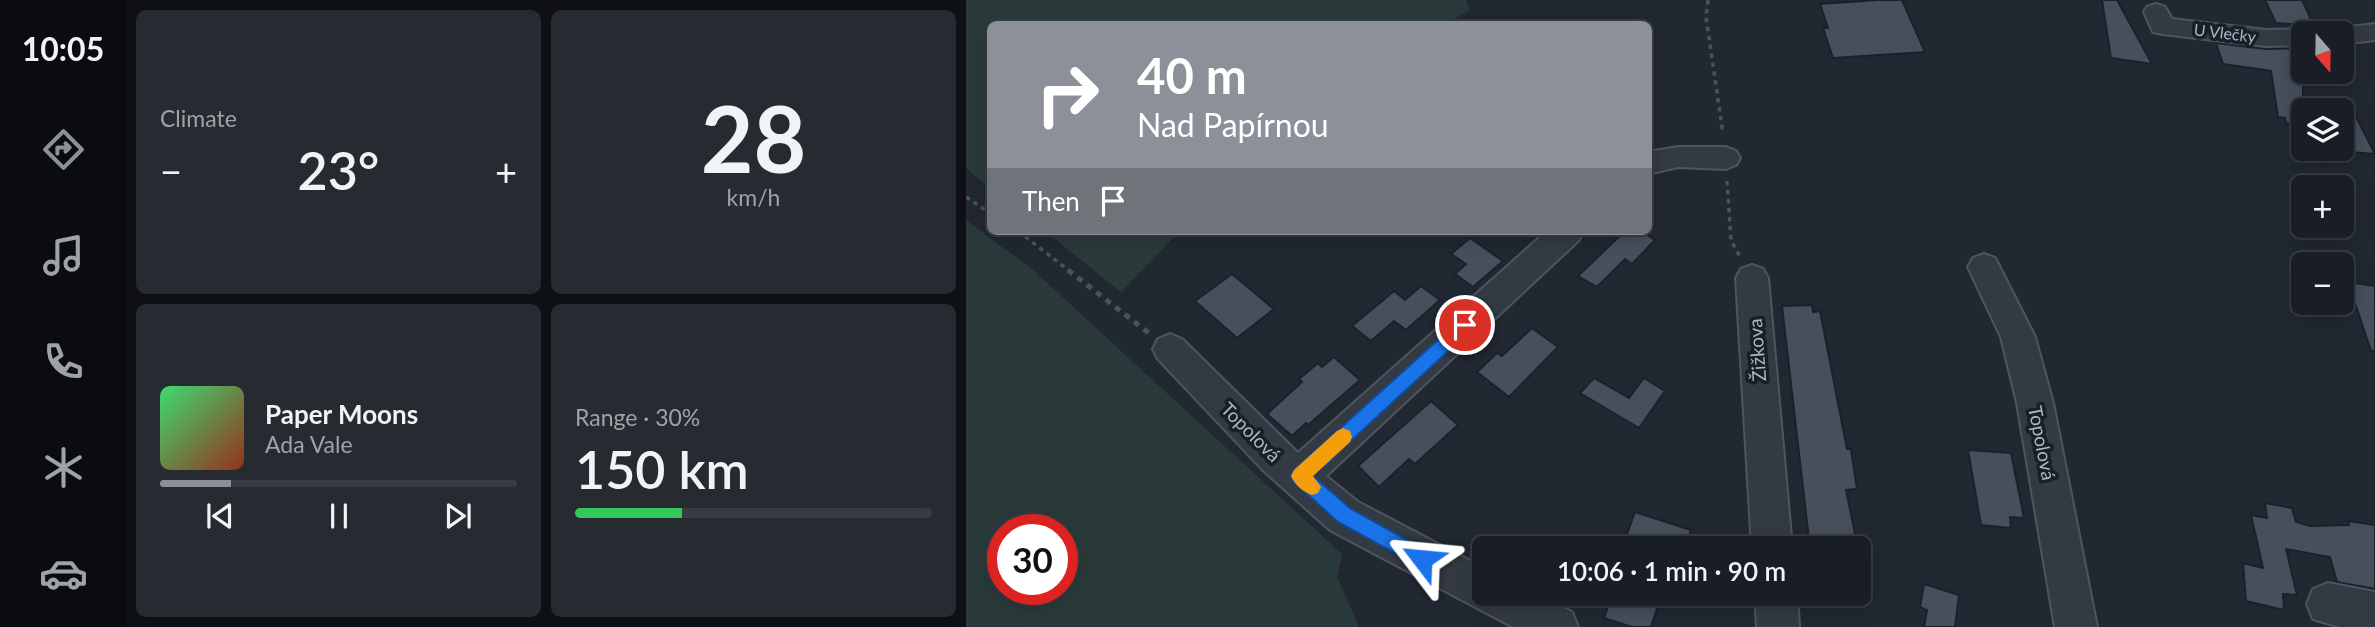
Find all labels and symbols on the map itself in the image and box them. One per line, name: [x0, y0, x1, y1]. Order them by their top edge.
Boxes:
street label: U Vlečky: [2193, 19, 2258, 46]
north arrow: [2291, 21, 2354, 84]
pin: [1435, 295, 1495, 355]
street label: Žižkova: [1743, 318, 1770, 382]
street label: Topolová: [1217, 397, 1286, 466]
street label: Topolová: [2024, 404, 2061, 482]
speed limit sign: 30: [987, 514, 1078, 605]
position arrow: [1385, 522, 1459, 596]

